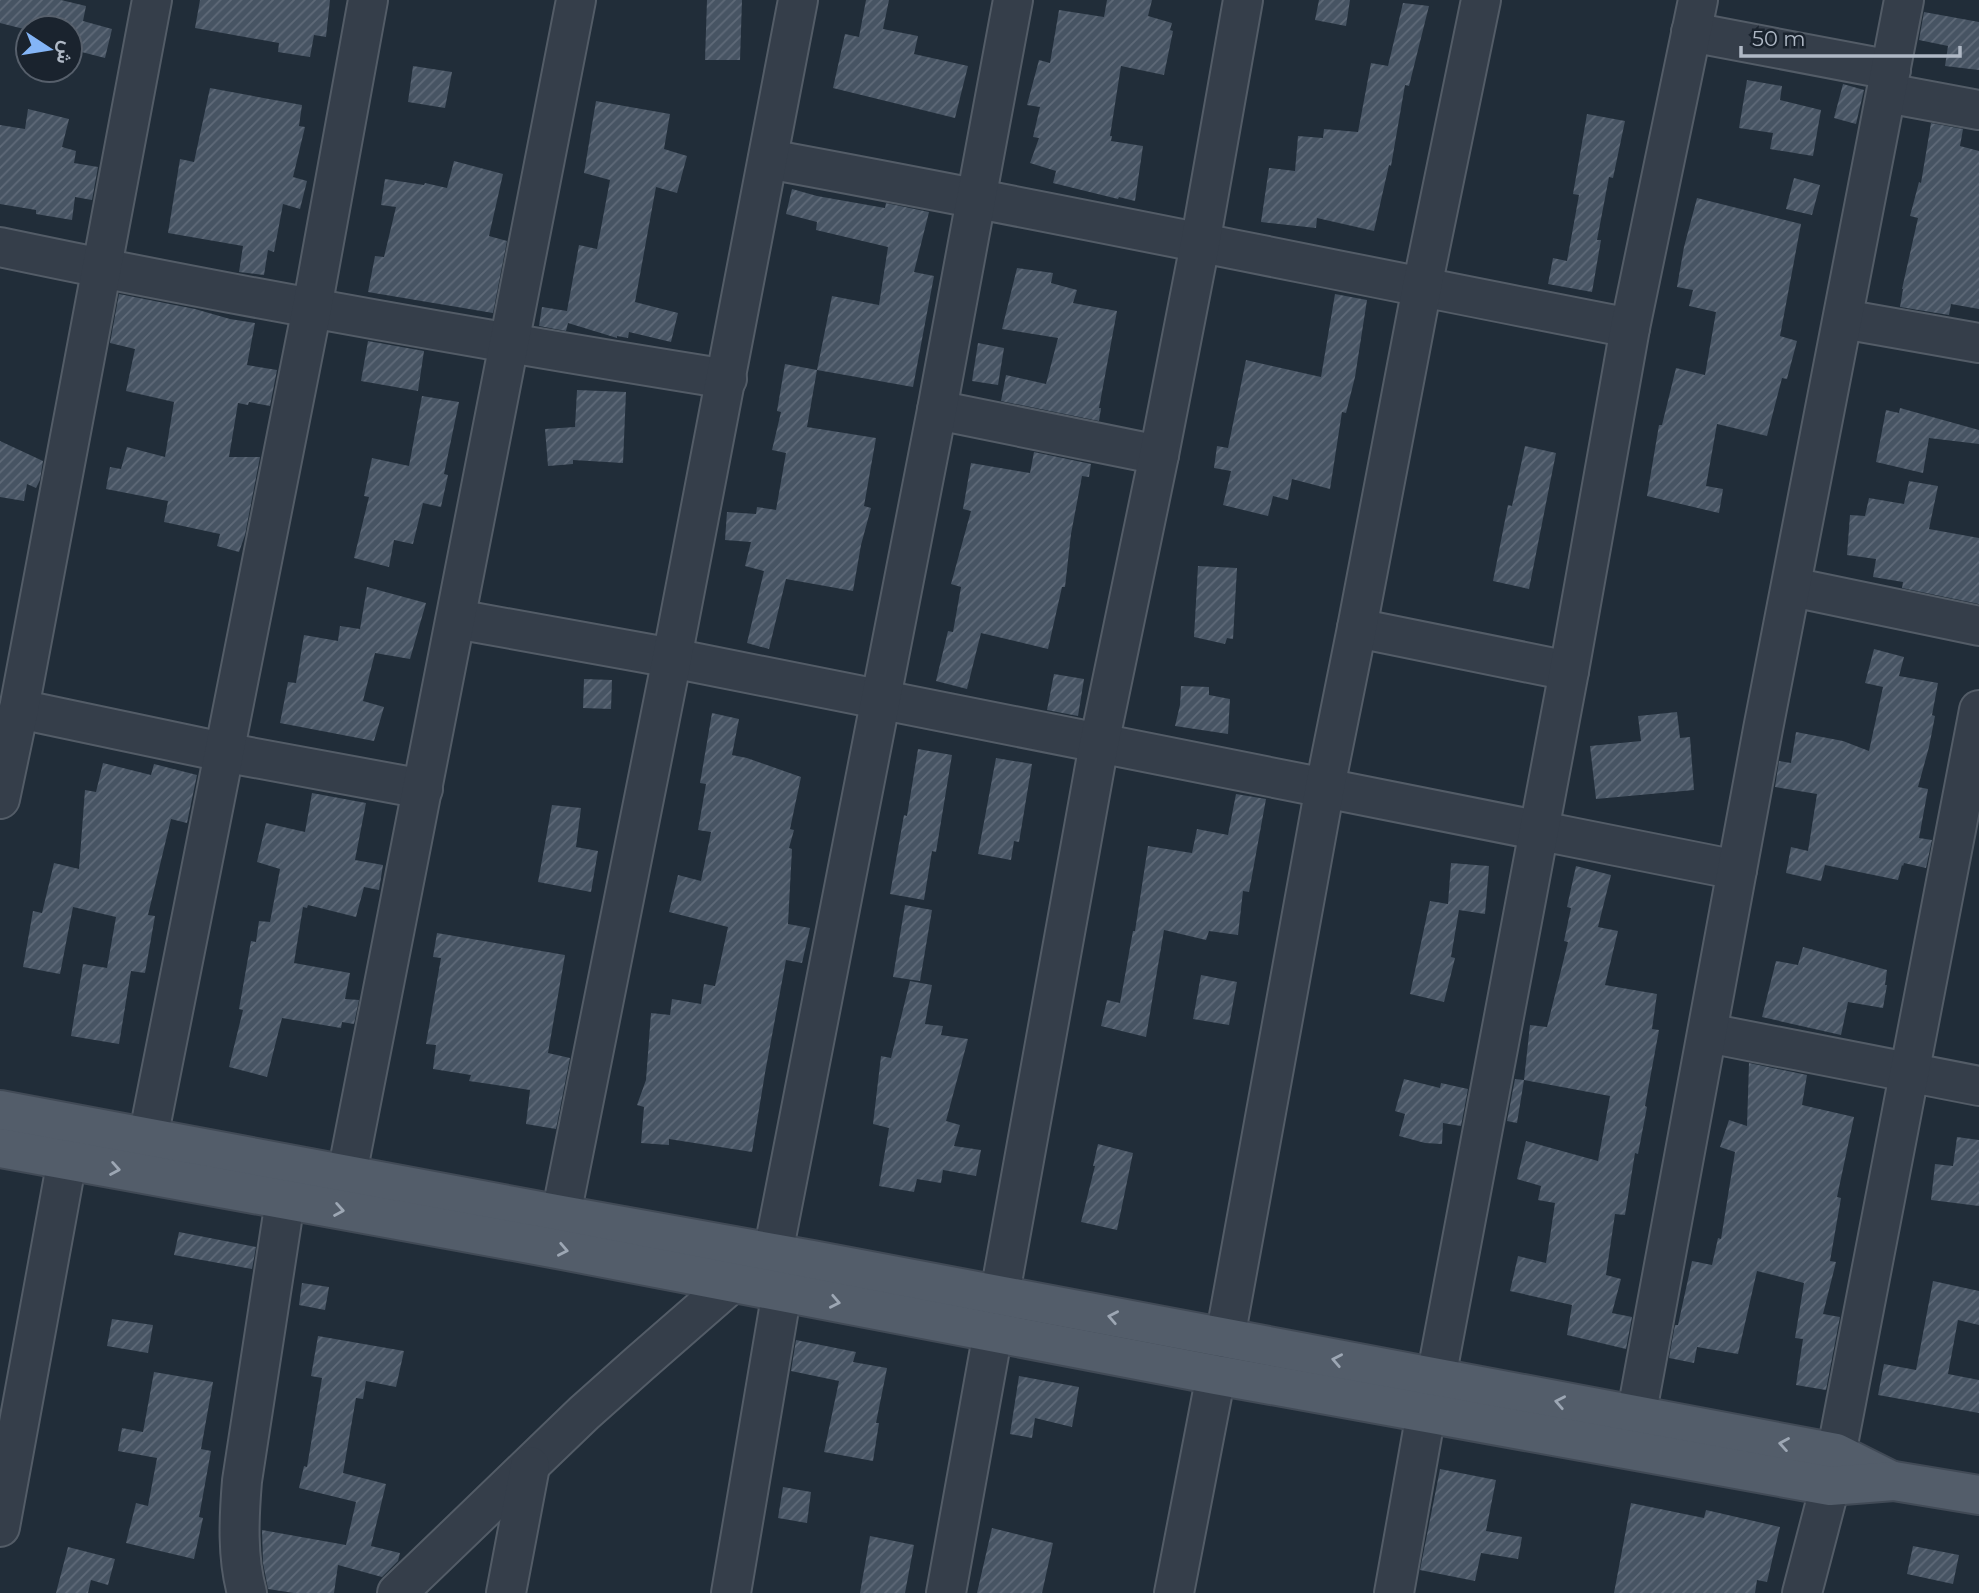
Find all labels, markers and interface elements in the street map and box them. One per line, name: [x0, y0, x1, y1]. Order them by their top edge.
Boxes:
north arrow: [14, 14, 84, 84]
scale bar: [1741, 14, 1960, 58]
text: 50 m: [1752, 26, 1806, 51]
text: ش: [51, 39, 79, 66]
one-way arrow: [109, 1161, 121, 1176]
one-way arrow: [333, 1202, 345, 1217]
one-way arrow: [557, 1242, 569, 1257]
one-way arrow: [829, 1293, 841, 1308]
one-way arrow: [1107, 1310, 1119, 1325]
one-way arrow: [1331, 1353, 1343, 1368]
one-way arrow: [1554, 1395, 1566, 1410]
one-way arrow: [1778, 1437, 1790, 1452]

